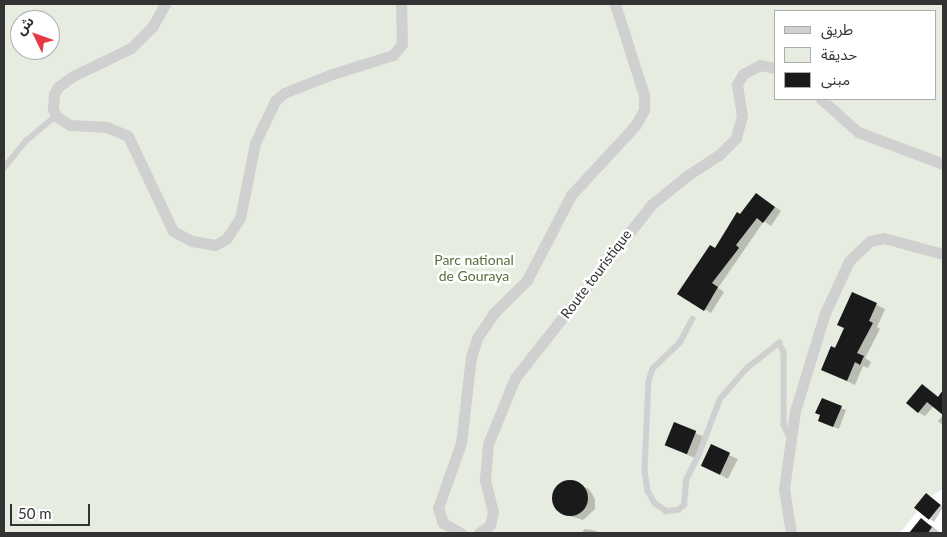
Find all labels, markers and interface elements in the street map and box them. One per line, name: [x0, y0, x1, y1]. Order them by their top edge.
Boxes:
north arrow: [10, 10, 60, 60]
legend: [774, 10, 937, 100]
text: ش: [11, 12, 37, 38]
text: طريق: [821, 20, 853, 38]
text: حديقة: [821, 45, 857, 63]
text: مبنى: [821, 70, 850, 88]
street label: Route touristique: [557, 226, 635, 322]
park label: Parc national de Gouraya: [434, 252, 514, 284]
scale bar: [12, 494, 92, 526]
text: 50 m: [18, 504, 52, 522]

